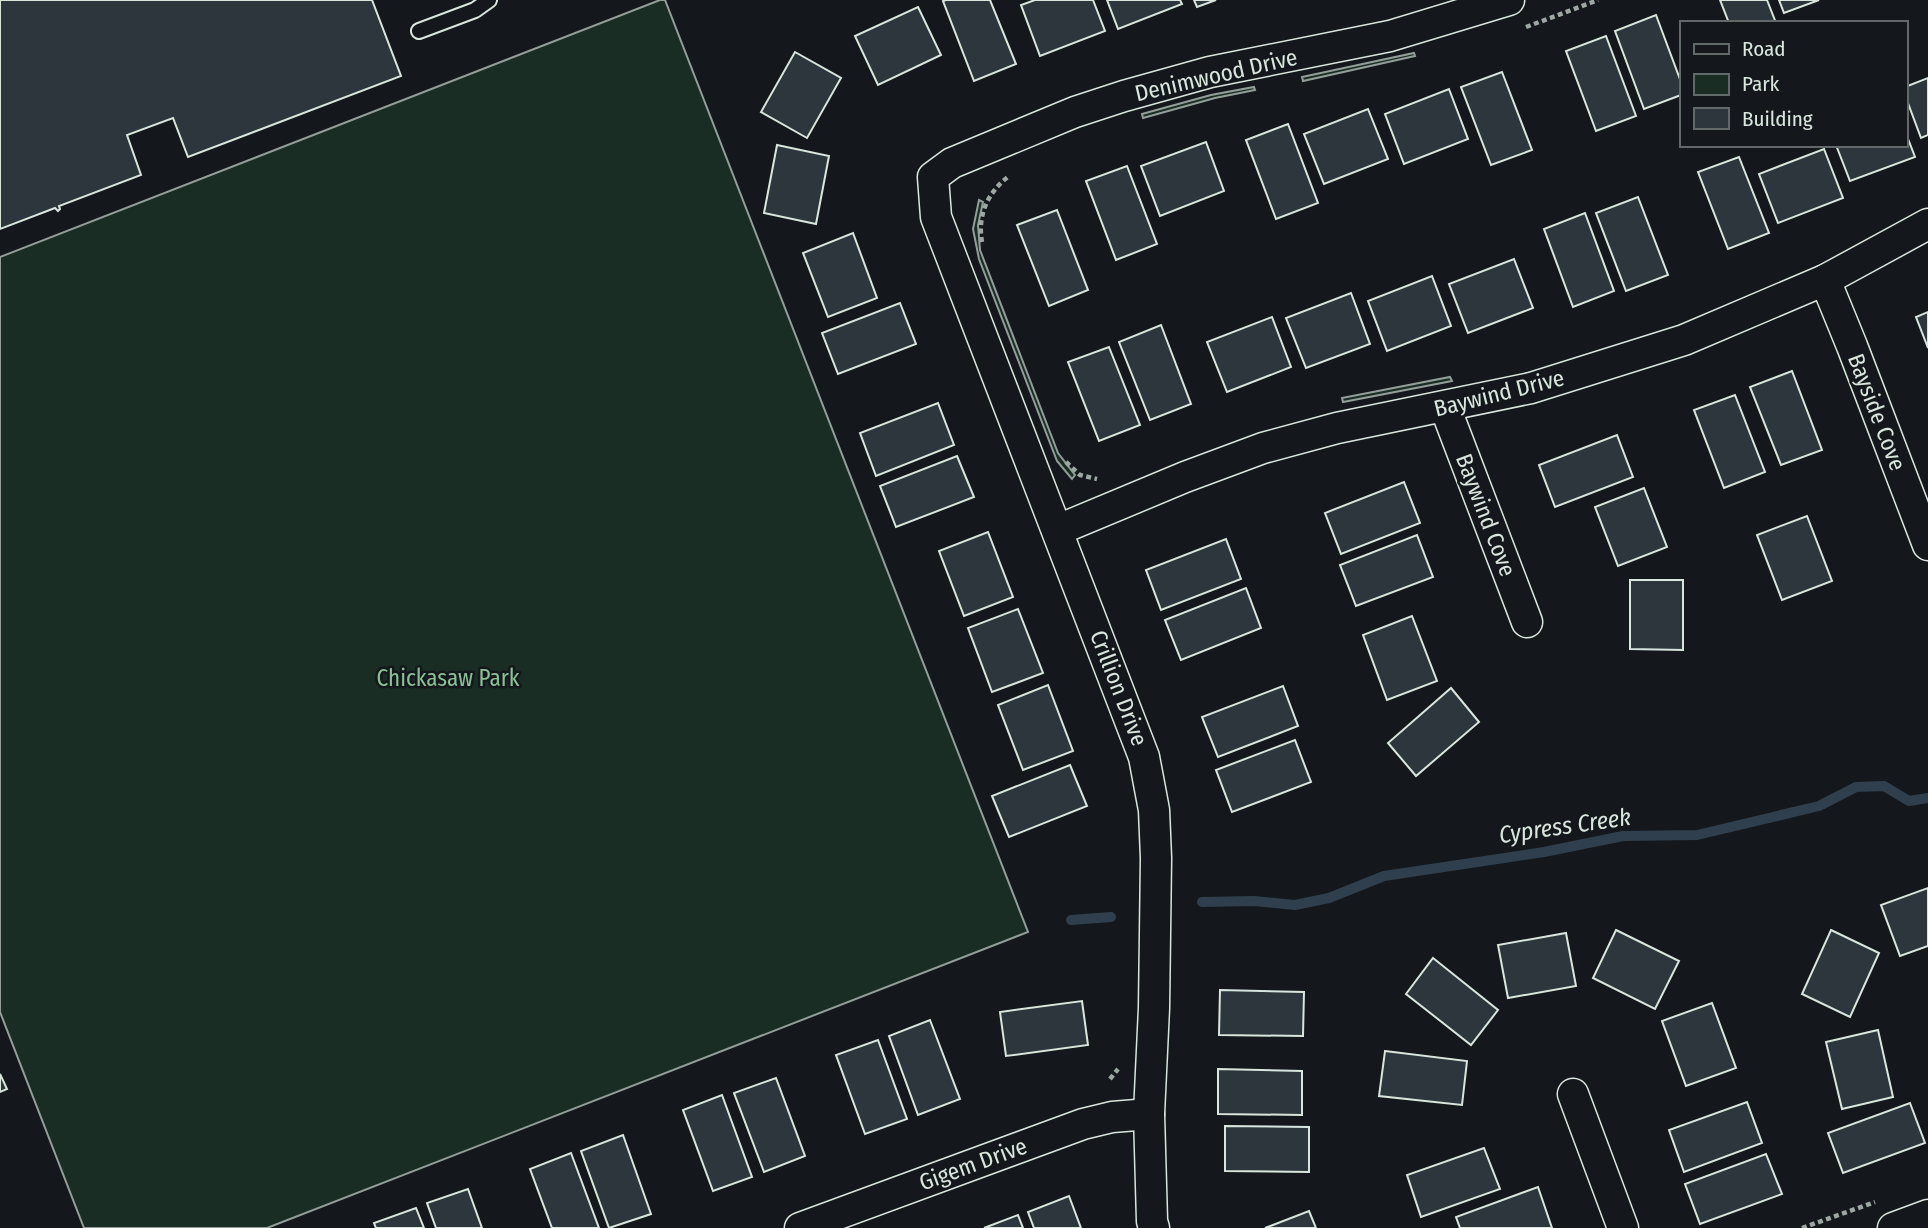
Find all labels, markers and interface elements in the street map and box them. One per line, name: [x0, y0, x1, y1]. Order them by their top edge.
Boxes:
legend: [1680, 21, 1907, 147]
text: Road: [1742, 36, 1786, 62]
street label: Denimwood Drive: [1132, 43, 1300, 107]
text: Park: [1742, 71, 1780, 97]
text: Building: [1742, 106, 1813, 132]
street label: Bayside Cove: [1842, 350, 1912, 474]
street label: Baywind Drive: [1431, 363, 1567, 423]
street label: Baywind Cove: [1450, 450, 1522, 580]
street label: Crillion Drive: [1084, 626, 1154, 750]
park label: Chickasaw Park: [377, 664, 520, 692]
water label: Cypress Creek: [1497, 803, 1633, 849]
street label: Gigem Drive: [915, 1132, 1031, 1196]

